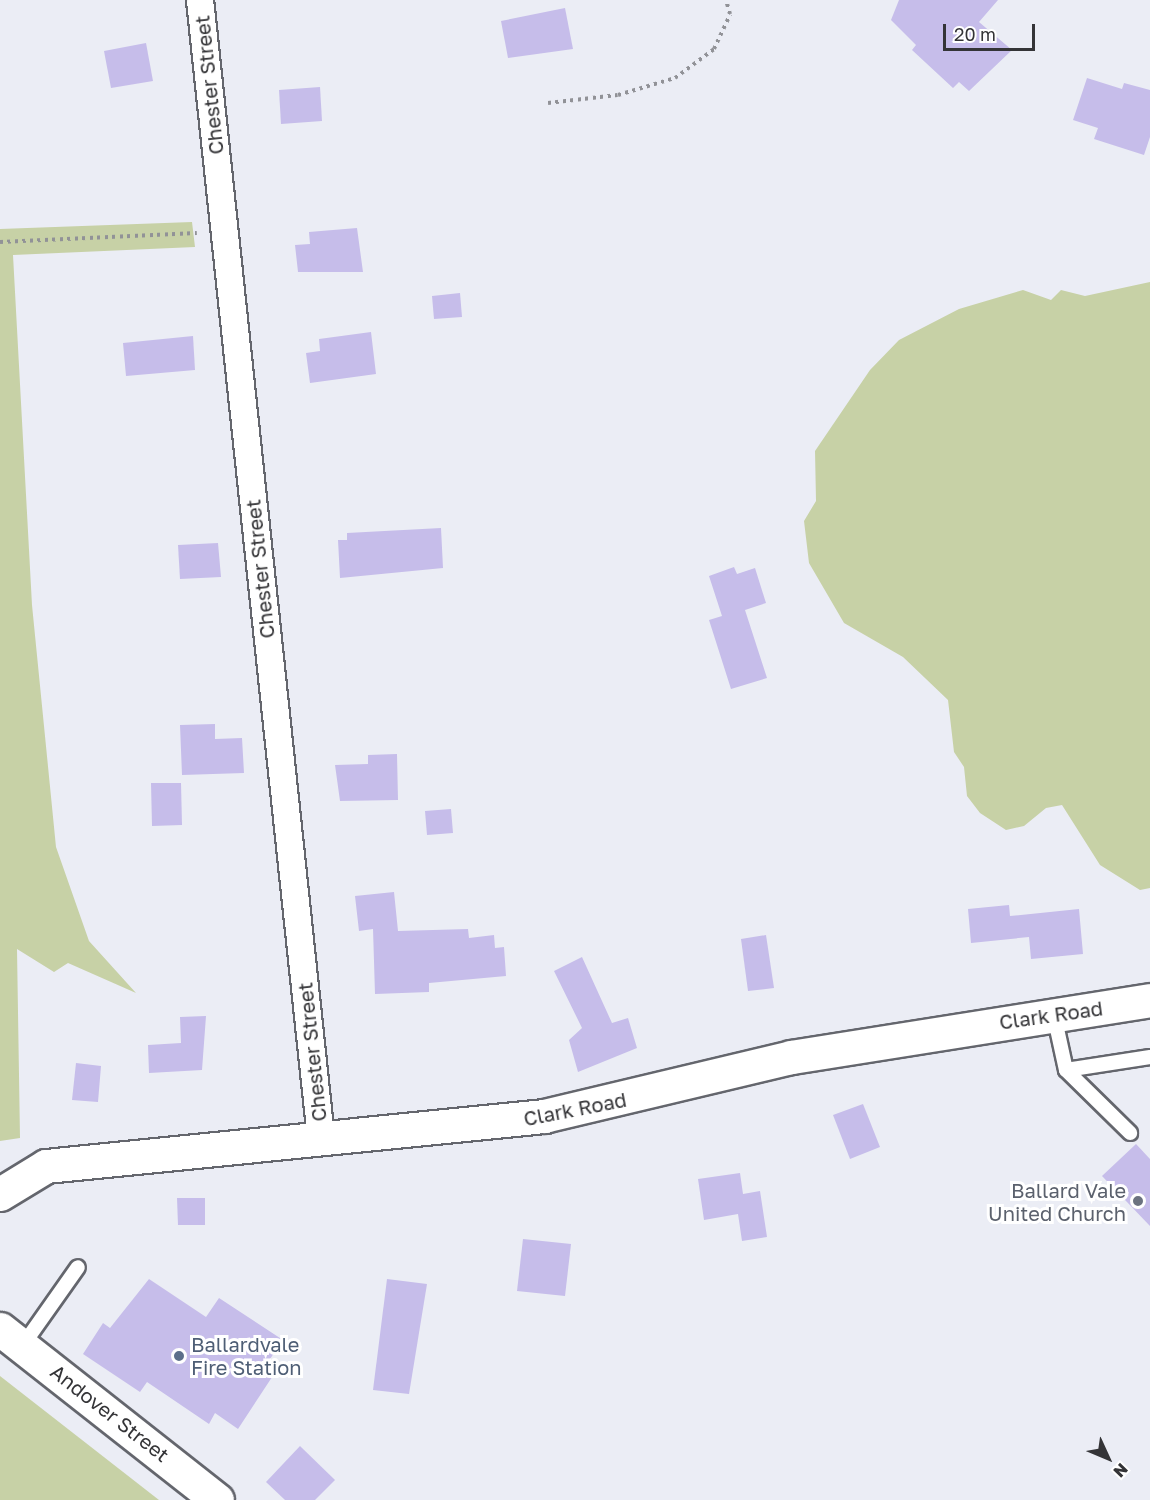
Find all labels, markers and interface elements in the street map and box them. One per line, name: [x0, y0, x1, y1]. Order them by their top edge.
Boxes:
scale bar: [946, 12, 1038, 50]
street label: Chester Street: [190, 14, 228, 156]
text: 20 m: [954, 23, 996, 45]
street label: Chester Street: [241, 498, 279, 640]
street label: Chester Street: [293, 981, 331, 1123]
street label: Clark Road: [998, 996, 1104, 1034]
street label: Clark Road: [521, 1087, 629, 1131]
place label: Ballard Vale United Church: [988, 1178, 1126, 1225]
marker: Ballard Vale United Church: [1131, 1194, 1145, 1208]
place label: Ballardvale Fire Station: [191, 1332, 302, 1379]
marker: Ballardvale Fire Station: [172, 1349, 186, 1363]
street label: Andover Street: [46, 1359, 174, 1467]
north arrow: [1078, 1428, 1138, 1488]
text: N: [1110, 1459, 1132, 1482]

